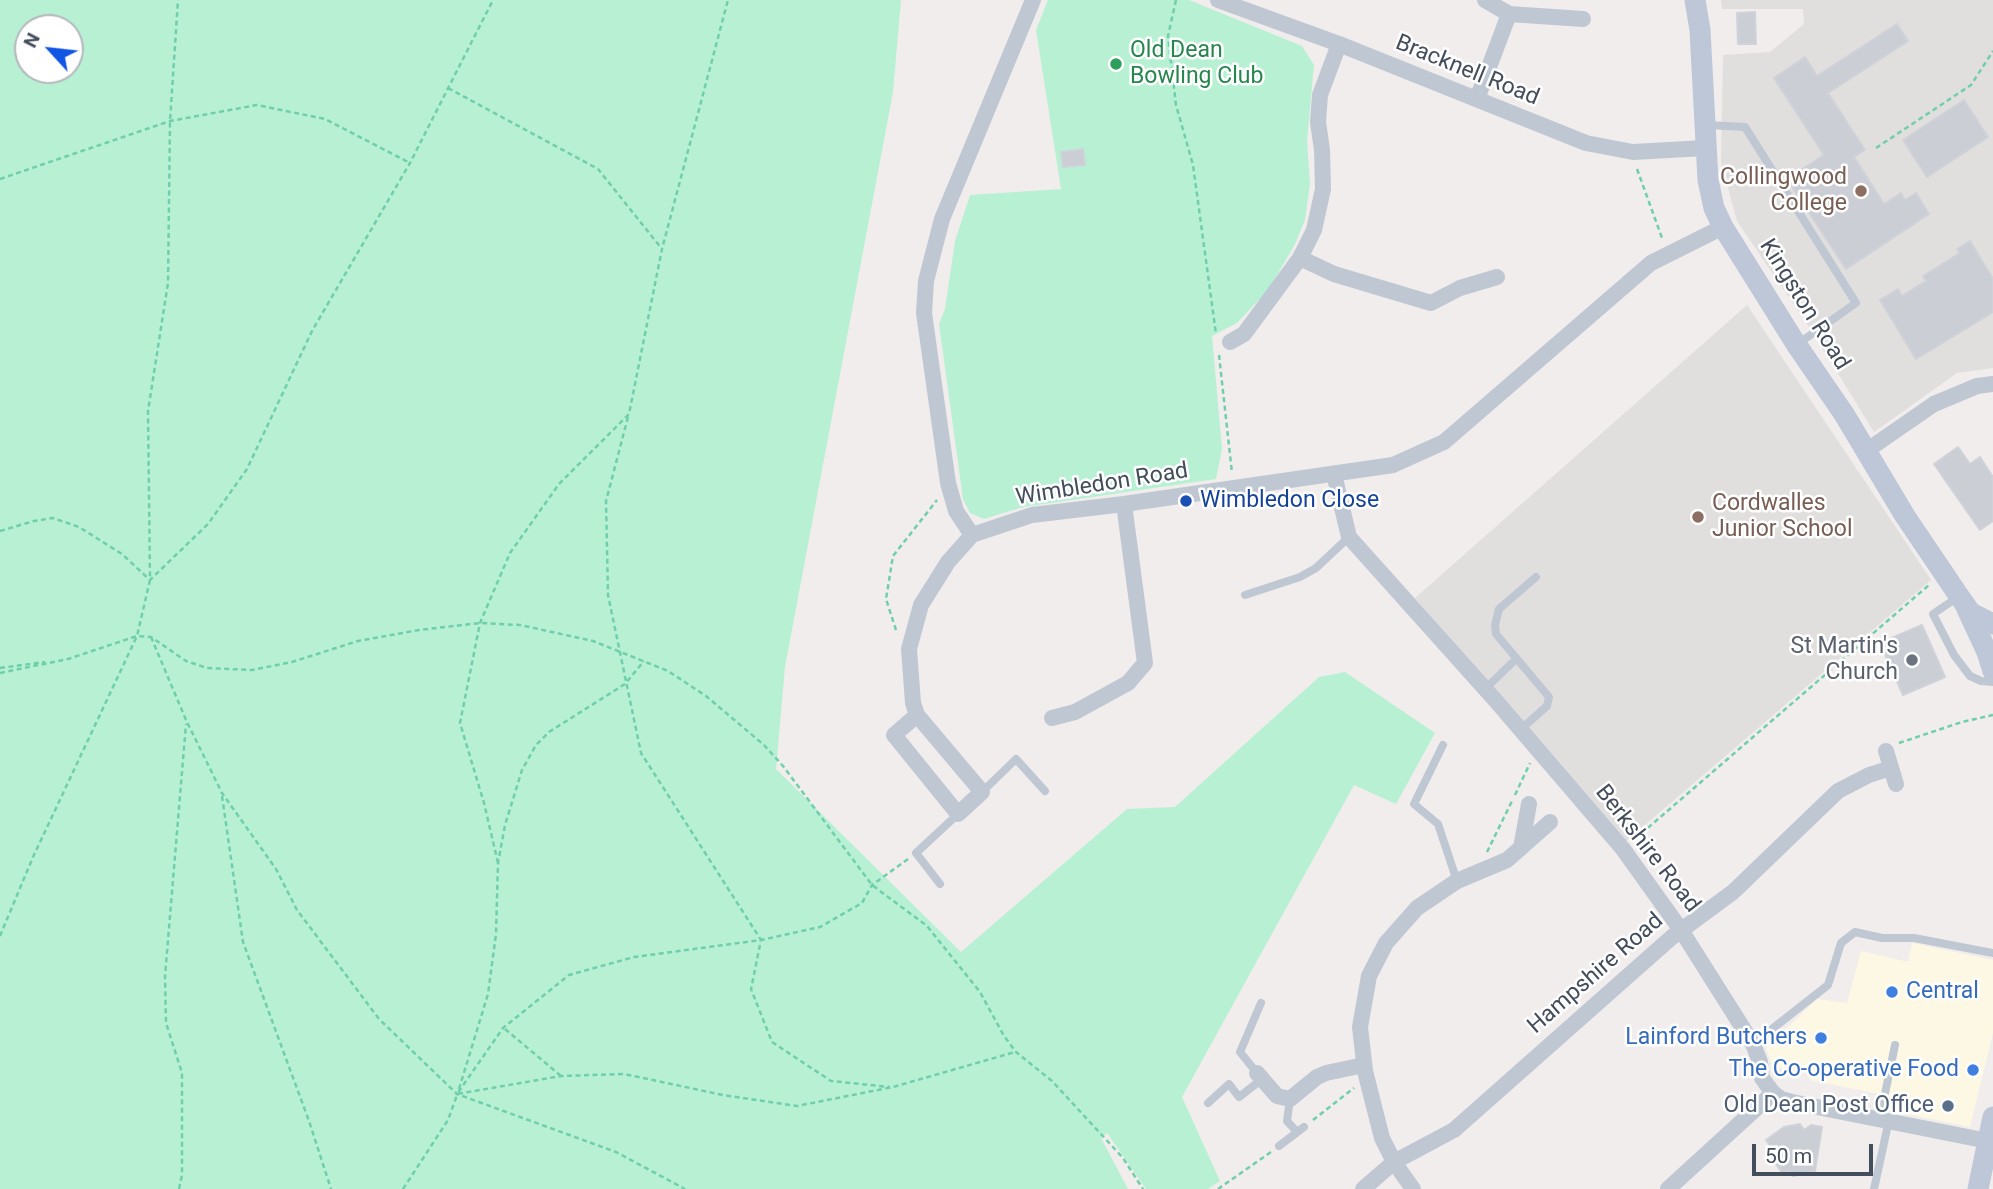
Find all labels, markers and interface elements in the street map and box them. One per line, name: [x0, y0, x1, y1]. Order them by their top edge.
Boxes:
north arrow: [14, 14, 84, 84]
text: N: [18, 29, 45, 51]
street label: Bracknell Road: [1391, 30, 1543, 112]
place label: Old Dean Bowling Club: [1130, 37, 1263, 91]
marker: Old Dean Bowling Club: [1108, 56, 1124, 72]
place label: Collingwood College: [1720, 164, 1847, 218]
marker: Collingwood College: [1853, 183, 1869, 199]
street label: Kingston Road: [1753, 234, 1855, 376]
street label: Wimbledon Road: [1014, 458, 1190, 512]
place label: Wimbledon Close: [1200, 487, 1379, 515]
place label: Cordwalles Junior School: [1712, 490, 1852, 544]
marker: Wimbledon Close: [1178, 493, 1194, 509]
marker: Cordwalles Junior School: [1690, 509, 1706, 525]
place label: St Martin's Church: [1791, 633, 1898, 687]
marker: St Martin's Church: [1904, 652, 1920, 668]
street label: Berkshire Road: [1589, 780, 1705, 918]
street label: Hampshire Road: [1523, 908, 1669, 1040]
place label: Central: [1906, 978, 1979, 1006]
marker: Central: [1884, 984, 1900, 1000]
place label: Lainford Butchers: [1625, 1024, 1807, 1052]
marker: Lainford Butchers: [1813, 1030, 1829, 1046]
place label: The Co-operative Food: [1728, 1056, 1959, 1084]
marker: The Co-operative Food: [1965, 1062, 1981, 1078]
place label: Old Dean Post Office: [1723, 1092, 1934, 1120]
marker: Old Dean Post Office: [1940, 1098, 1956, 1114]
scale bar: [1755, 1130, 1876, 1174]
text: 50 m: [1765, 1144, 1812, 1168]

